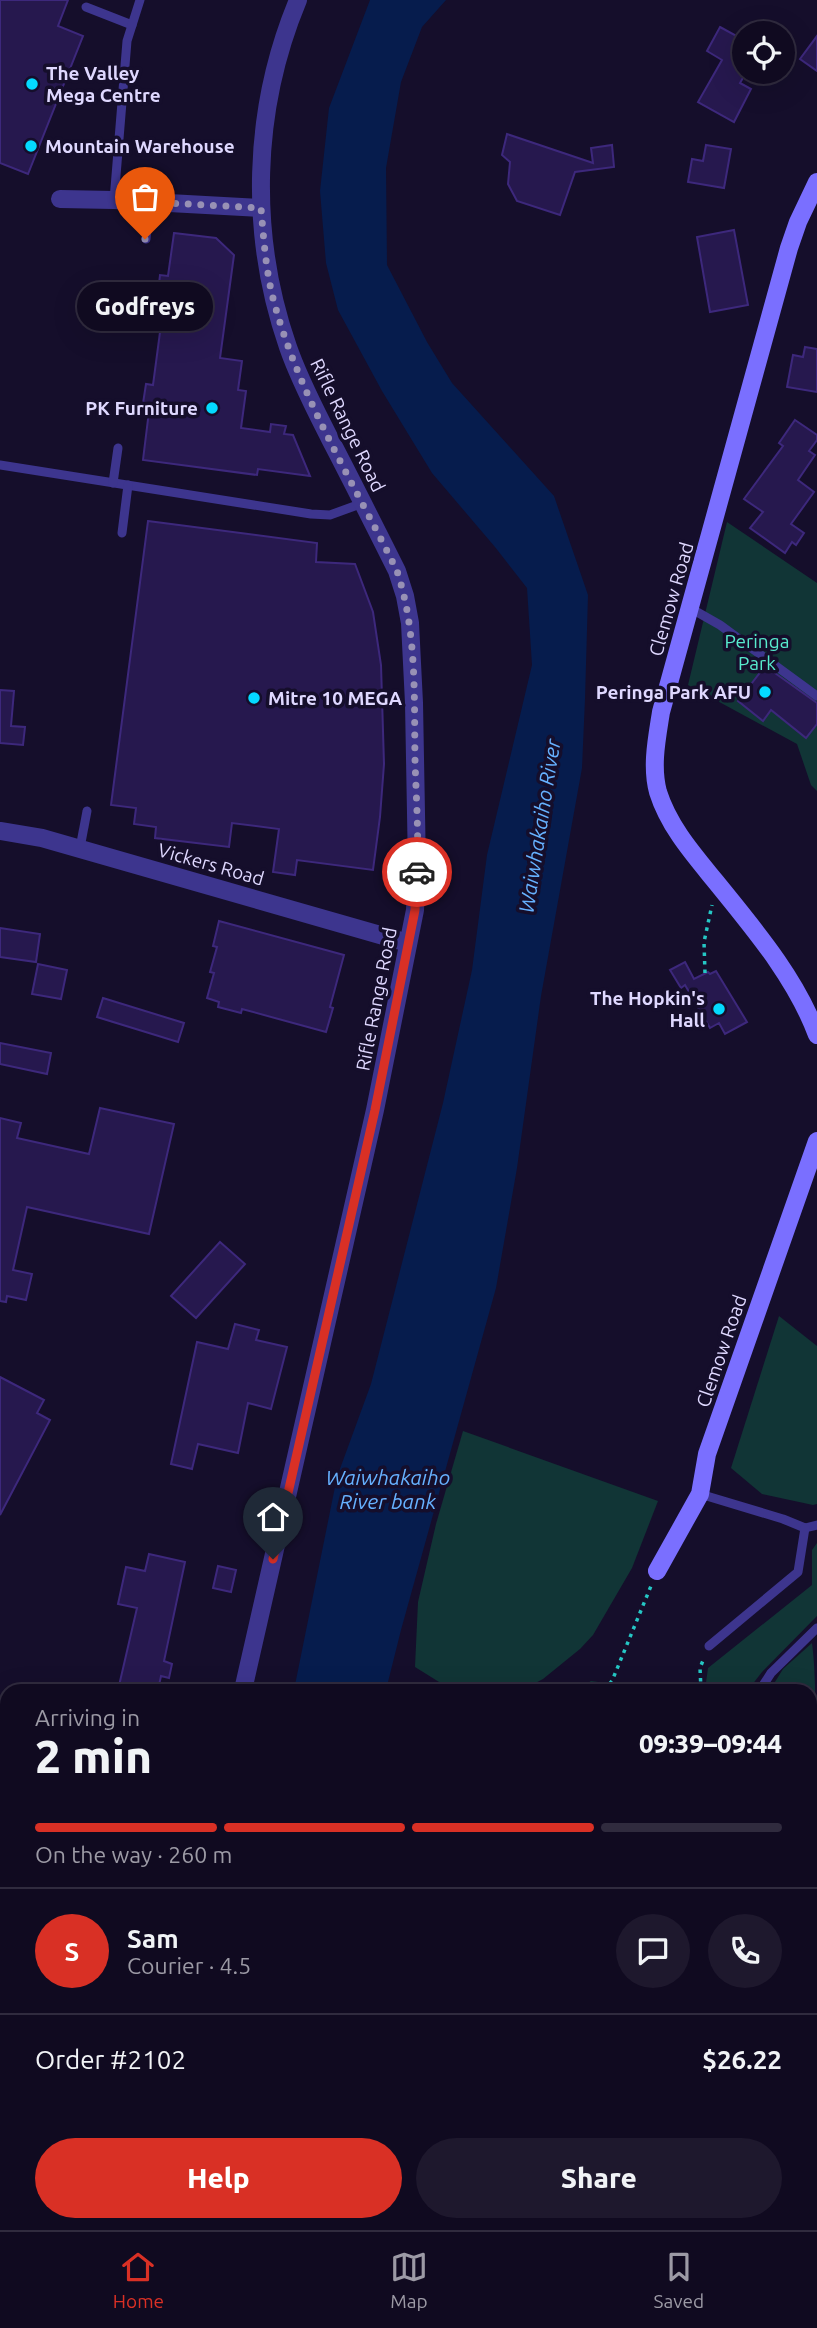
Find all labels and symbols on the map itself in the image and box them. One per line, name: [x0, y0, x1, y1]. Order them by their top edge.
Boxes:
place label: The Valley Mega Centre: [46, 62, 161, 106]
marker: The Valley Mega Centre: [24, 76, 40, 92]
place label: Mountain Warehouse: [45, 135, 235, 157]
marker: Mountain Warehouse: [23, 138, 39, 154]
pin: [115, 167, 175, 239]
callout: Godfreys: [77, 281, 213, 330]
street label: Rifle Range Road: [306, 355, 390, 495]
place label: PK Furniture: [85, 397, 198, 419]
marker: PK Furniture: [204, 400, 220, 416]
street label: Clemow Road: [644, 539, 698, 659]
park label: Peringa Park: [725, 630, 789, 674]
place label: Peringa Park AFU: [596, 681, 751, 703]
marker: Peringa Park AFU: [757, 684, 773, 700]
place label: Mitre 10 MEGA: [268, 687, 403, 709]
marker: Mitre 10 MEGA: [246, 690, 262, 706]
water label: Waiwhakaiho River: [513, 736, 565, 915]
courier: [382, 837, 452, 907]
street label: Vickers Road: [155, 838, 267, 890]
street label: Rifle Range Road: [351, 925, 401, 1073]
place label: The Hopkin's Hall: [590, 987, 705, 1031]
marker: The Hopkin's Hall: [711, 1001, 727, 1017]
street label: Clemow Road: [691, 1292, 751, 1410]
water label: Waiwhakaiho River bank: [326, 1465, 450, 1513]
pin: [243, 1487, 303, 1559]

